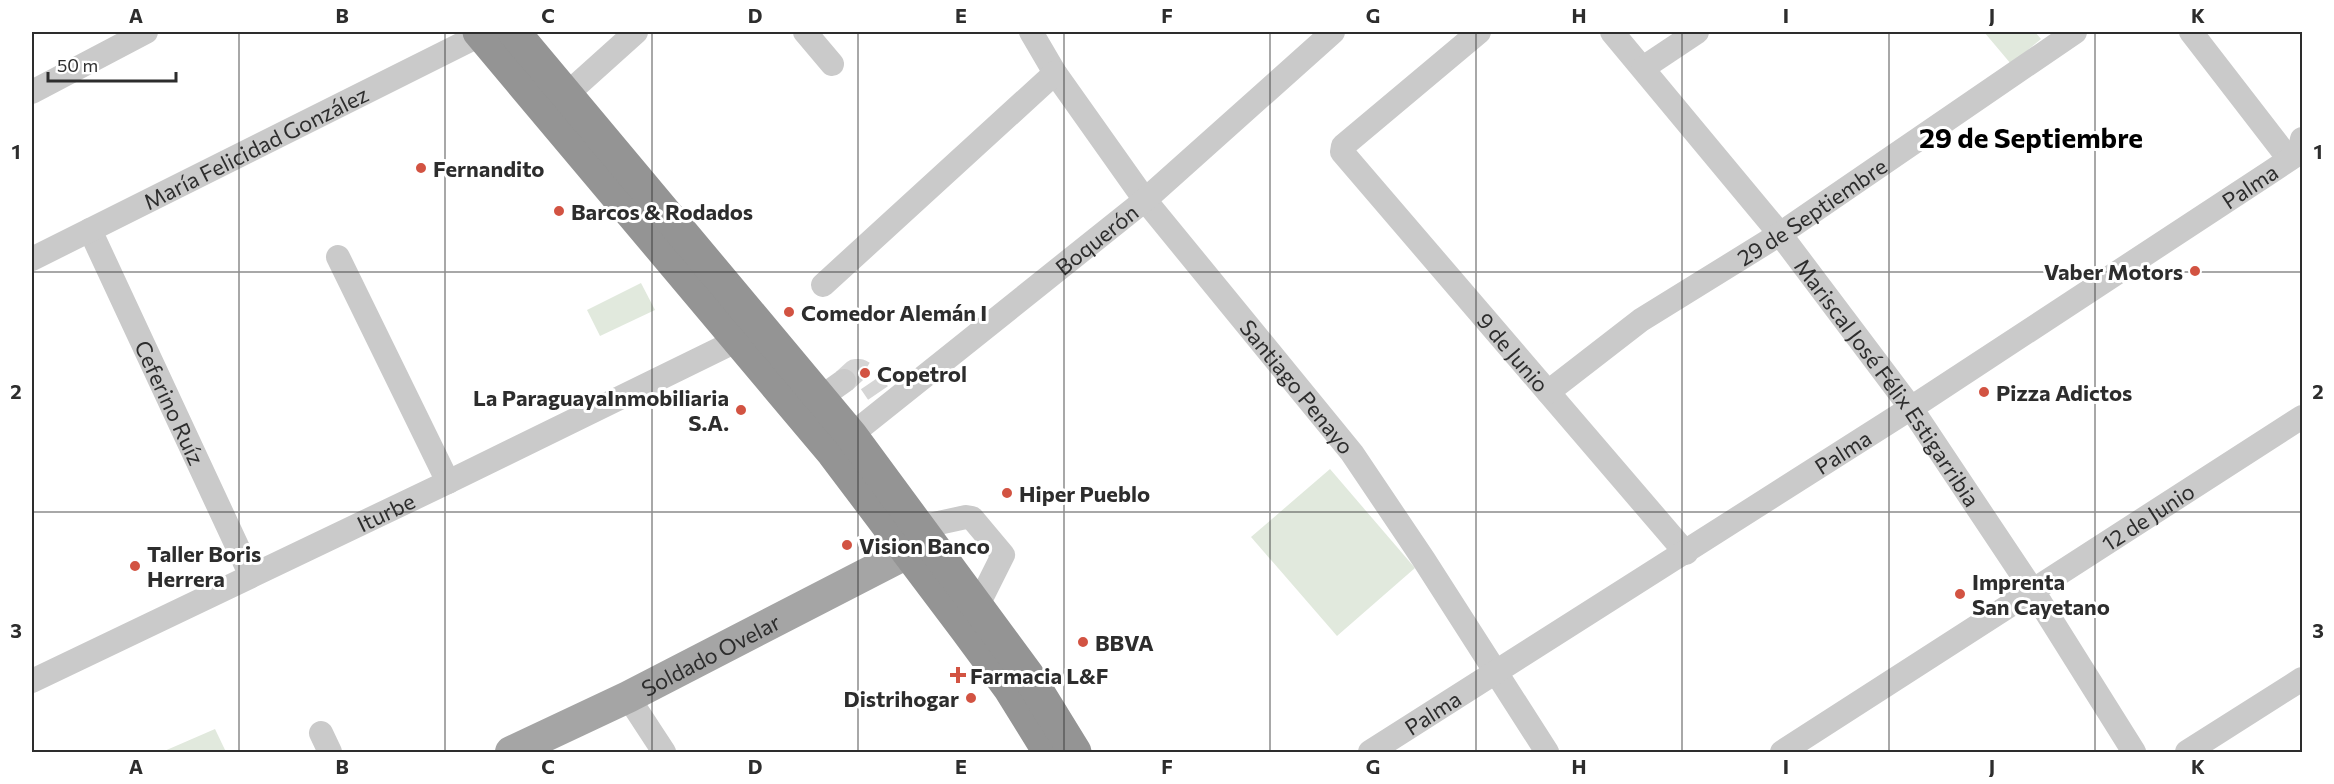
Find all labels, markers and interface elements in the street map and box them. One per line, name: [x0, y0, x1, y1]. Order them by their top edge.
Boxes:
text: A: [129, 3, 143, 27]
text: B: [335, 3, 349, 27]
text: C: [541, 3, 555, 27]
text: D: [748, 3, 762, 27]
text: E: [955, 3, 967, 27]
text: F: [1161, 3, 1173, 27]
text: G: [1366, 3, 1380, 27]
text: H: [1572, 3, 1587, 27]
text: I: [1783, 3, 1789, 27]
text: J: [1989, 3, 1995, 27]
text: K: [2191, 3, 2205, 27]
scale bar: [48, 45, 176, 83]
text: 50 m: [57, 54, 98, 76]
street label: María Felicidad González: [139, 80, 372, 215]
district label: 29 de Septiembre: [1919, 120, 2143, 154]
text: 1: [11, 139, 21, 163]
text: 1: [2313, 139, 2323, 163]
street label: 29 de Septiembre: [1732, 152, 1892, 271]
place label: Fernandito: [433, 155, 545, 182]
street label: Palma: [2216, 158, 2283, 214]
marker: Fernandito: [414, 161, 428, 175]
place label: Barcos & Rodados: [571, 198, 753, 225]
street label: Boquerón: [1049, 198, 1143, 280]
marker: Barcos & Rodados: [552, 204, 566, 218]
street label: Mariscal José Félix Estigarribia: [1789, 253, 1986, 511]
place label: Vaber Motors: [2044, 258, 2183, 285]
marker: Vaber Motors: [2188, 264, 2202, 278]
place label: Comedor Alemán I: [801, 299, 987, 326]
marker: Comedor Alemán I: [782, 305, 796, 319]
street label: 9 de Junio: [1472, 307, 1555, 397]
street label: Santiago Penayo: [1235, 314, 1360, 459]
street label: Ceferino Ruíz: [130, 336, 211, 469]
place label: Copetrol: [877, 360, 967, 387]
marker: Copetrol: [858, 366, 872, 380]
text: 2: [10, 379, 22, 403]
place label: Pizza Adictos: [1996, 379, 2132, 406]
text: 2: [2312, 379, 2324, 403]
place label: La ParaguayaInmobiliaria S.A.: [473, 384, 729, 436]
marker: Pizza Adictos: [1977, 385, 1991, 399]
marker: La ParaguayaInmobiliaria S.A.: [734, 403, 748, 417]
street label: Palma: [1809, 424, 1876, 479]
street label: 12 de Junio: [2096, 477, 2199, 556]
place label: Hiper Pueblo: [1019, 480, 1150, 507]
marker: Hiper Pueblo: [1000, 486, 1014, 500]
street label: Iturbe: [352, 487, 419, 537]
place label: Vision Banco: [859, 532, 990, 559]
marker: Vision Banco: [840, 538, 854, 552]
place label: Taller Boris Herrera: [147, 540, 261, 592]
marker: Taller Boris Herrera: [128, 559, 142, 573]
place label: Imprenta San Cayetano: [1972, 568, 2110, 620]
marker: Imprenta San Cayetano: [1953, 587, 1967, 601]
street label: Soldado Ovelar: [636, 607, 784, 701]
text: 3: [10, 618, 22, 642]
text: 3: [2312, 618, 2324, 642]
place label: BBVA: [1095, 629, 1154, 656]
marker: BBVA: [1076, 635, 1090, 649]
place label: Farmacia L&F: [970, 662, 1109, 689]
marker: Farmacia L&F: [951, 668, 965, 682]
street label: Palma: [1399, 684, 1466, 740]
place label: Distrihogar: [844, 685, 959, 712]
marker: Distrihogar: [964, 691, 978, 705]
text: A: [129, 754, 143, 778]
text: B: [335, 754, 349, 778]
text: C: [541, 754, 555, 778]
text: D: [748, 754, 762, 778]
text: E: [955, 754, 967, 778]
text: F: [1161, 754, 1173, 778]
text: G: [1366, 754, 1380, 778]
text: H: [1572, 754, 1587, 778]
text: I: [1783, 754, 1789, 778]
text: J: [1989, 754, 1995, 778]
text: K: [2191, 754, 2205, 778]

